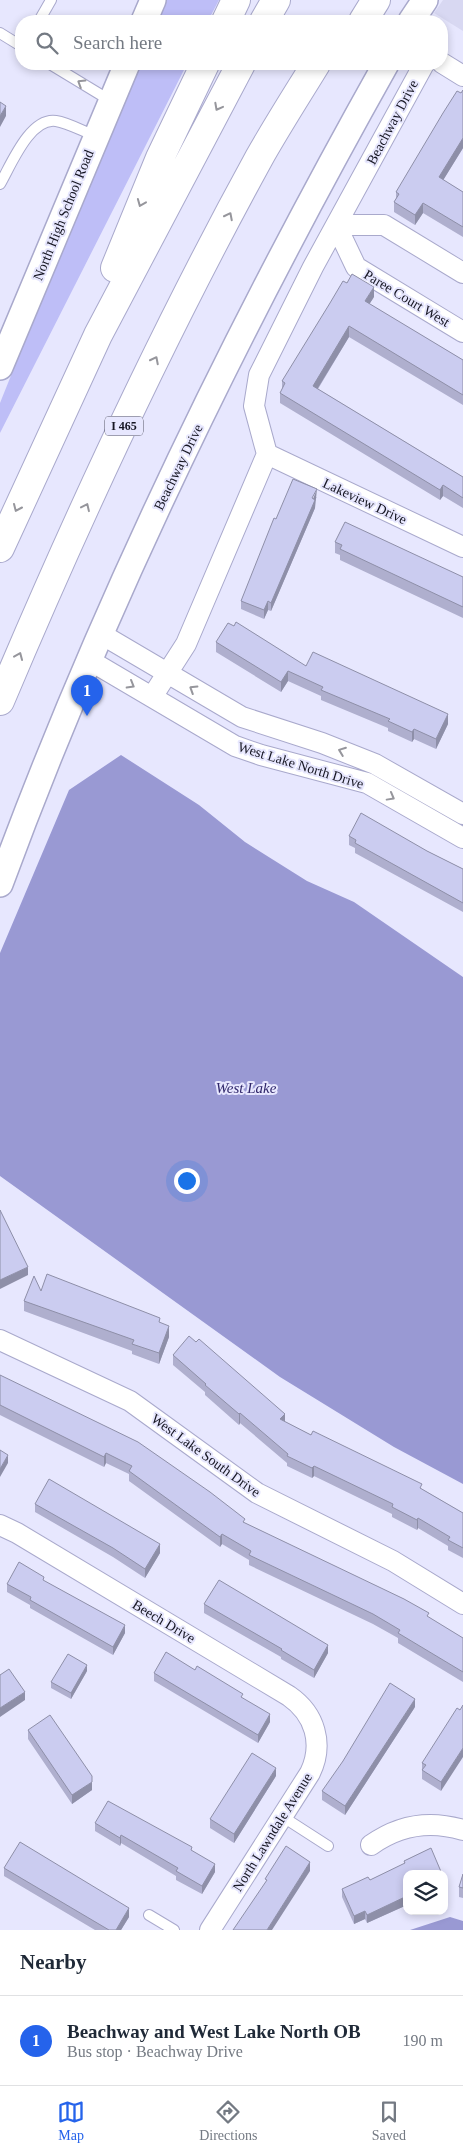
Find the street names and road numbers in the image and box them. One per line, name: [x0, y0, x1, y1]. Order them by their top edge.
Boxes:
street label: Beachway Drive: [364, 77, 421, 167]
street label: North High School Road: [30, 148, 97, 283]
street label: Paree Court West: [361, 267, 452, 330]
road number: I 465: [105, 416, 143, 436]
street label: Beachway Drive: [151, 422, 206, 513]
street label: Lakeview Drive: [321, 476, 409, 527]
street label: West Lake North Drive: [236, 739, 366, 792]
street label: West Lake South Drive: [148, 1411, 263, 1500]
street label: Beech Drive: [130, 1597, 198, 1646]
street label: North Lawndale Avenue: [230, 1770, 315, 1894]

